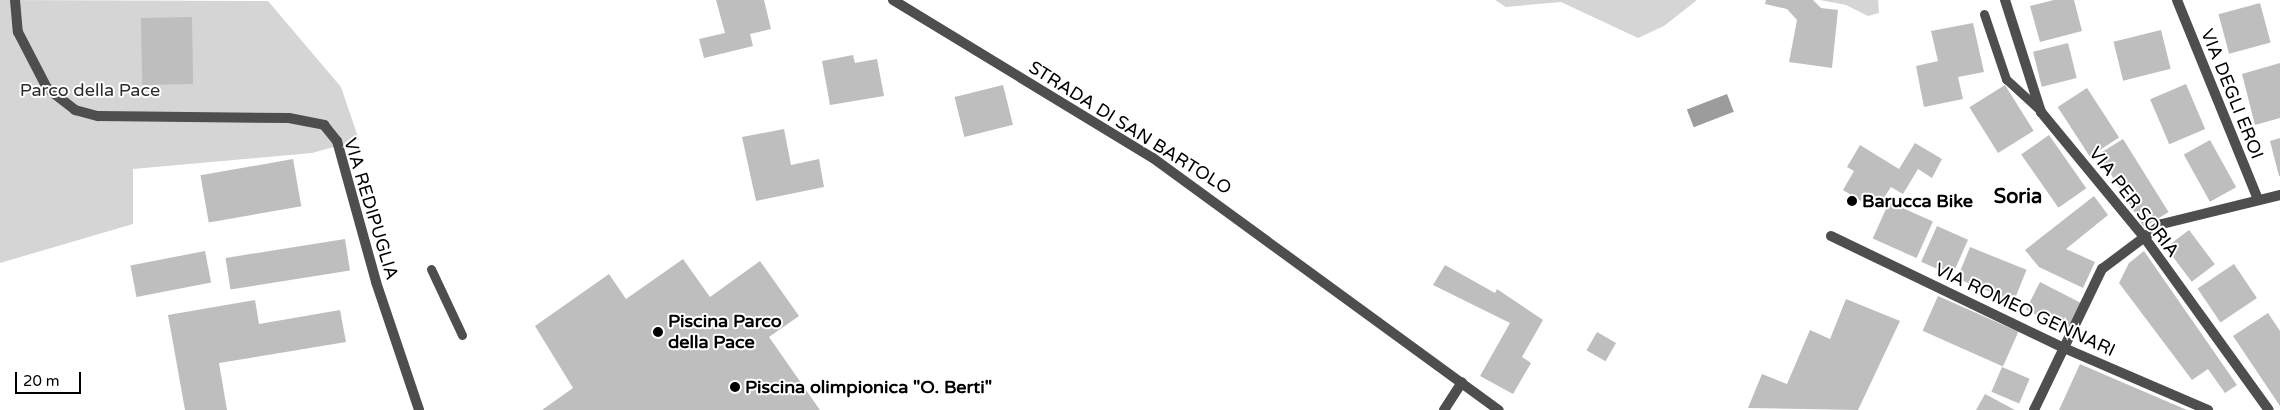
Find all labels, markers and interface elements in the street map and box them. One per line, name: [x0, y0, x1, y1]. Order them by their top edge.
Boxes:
street label: VIA DEGLI EROI: [2196, 26, 2268, 162]
street label: STRADA DI SAN BARTOLO: [1025, 57, 1235, 199]
park label: Parco della Pace: [20, 79, 160, 101]
street label: VIA REDIPUGLIA: [339, 136, 403, 282]
street label: VIA PER SORIA: [2084, 143, 2184, 261]
district label: Soria: [1994, 185, 2042, 209]
place label: Barucca Bike: [1862, 190, 1973, 212]
marker: Barucca Bike: [1846, 195, 1858, 207]
street label: VIA ROMEO GENNARI: [1931, 259, 2119, 361]
place label: Piscina Parco della Pace: [668, 311, 782, 354]
marker: Piscina Parco della Pace: [652, 326, 664, 338]
scale bar: [18, 362, 84, 394]
text: 20 m: [23, 372, 60, 390]
place label: Piscina olimpionica "O. Berti": [745, 376, 992, 398]
marker: Piscina olimpionica "O. Berti": [729, 381, 741, 393]

